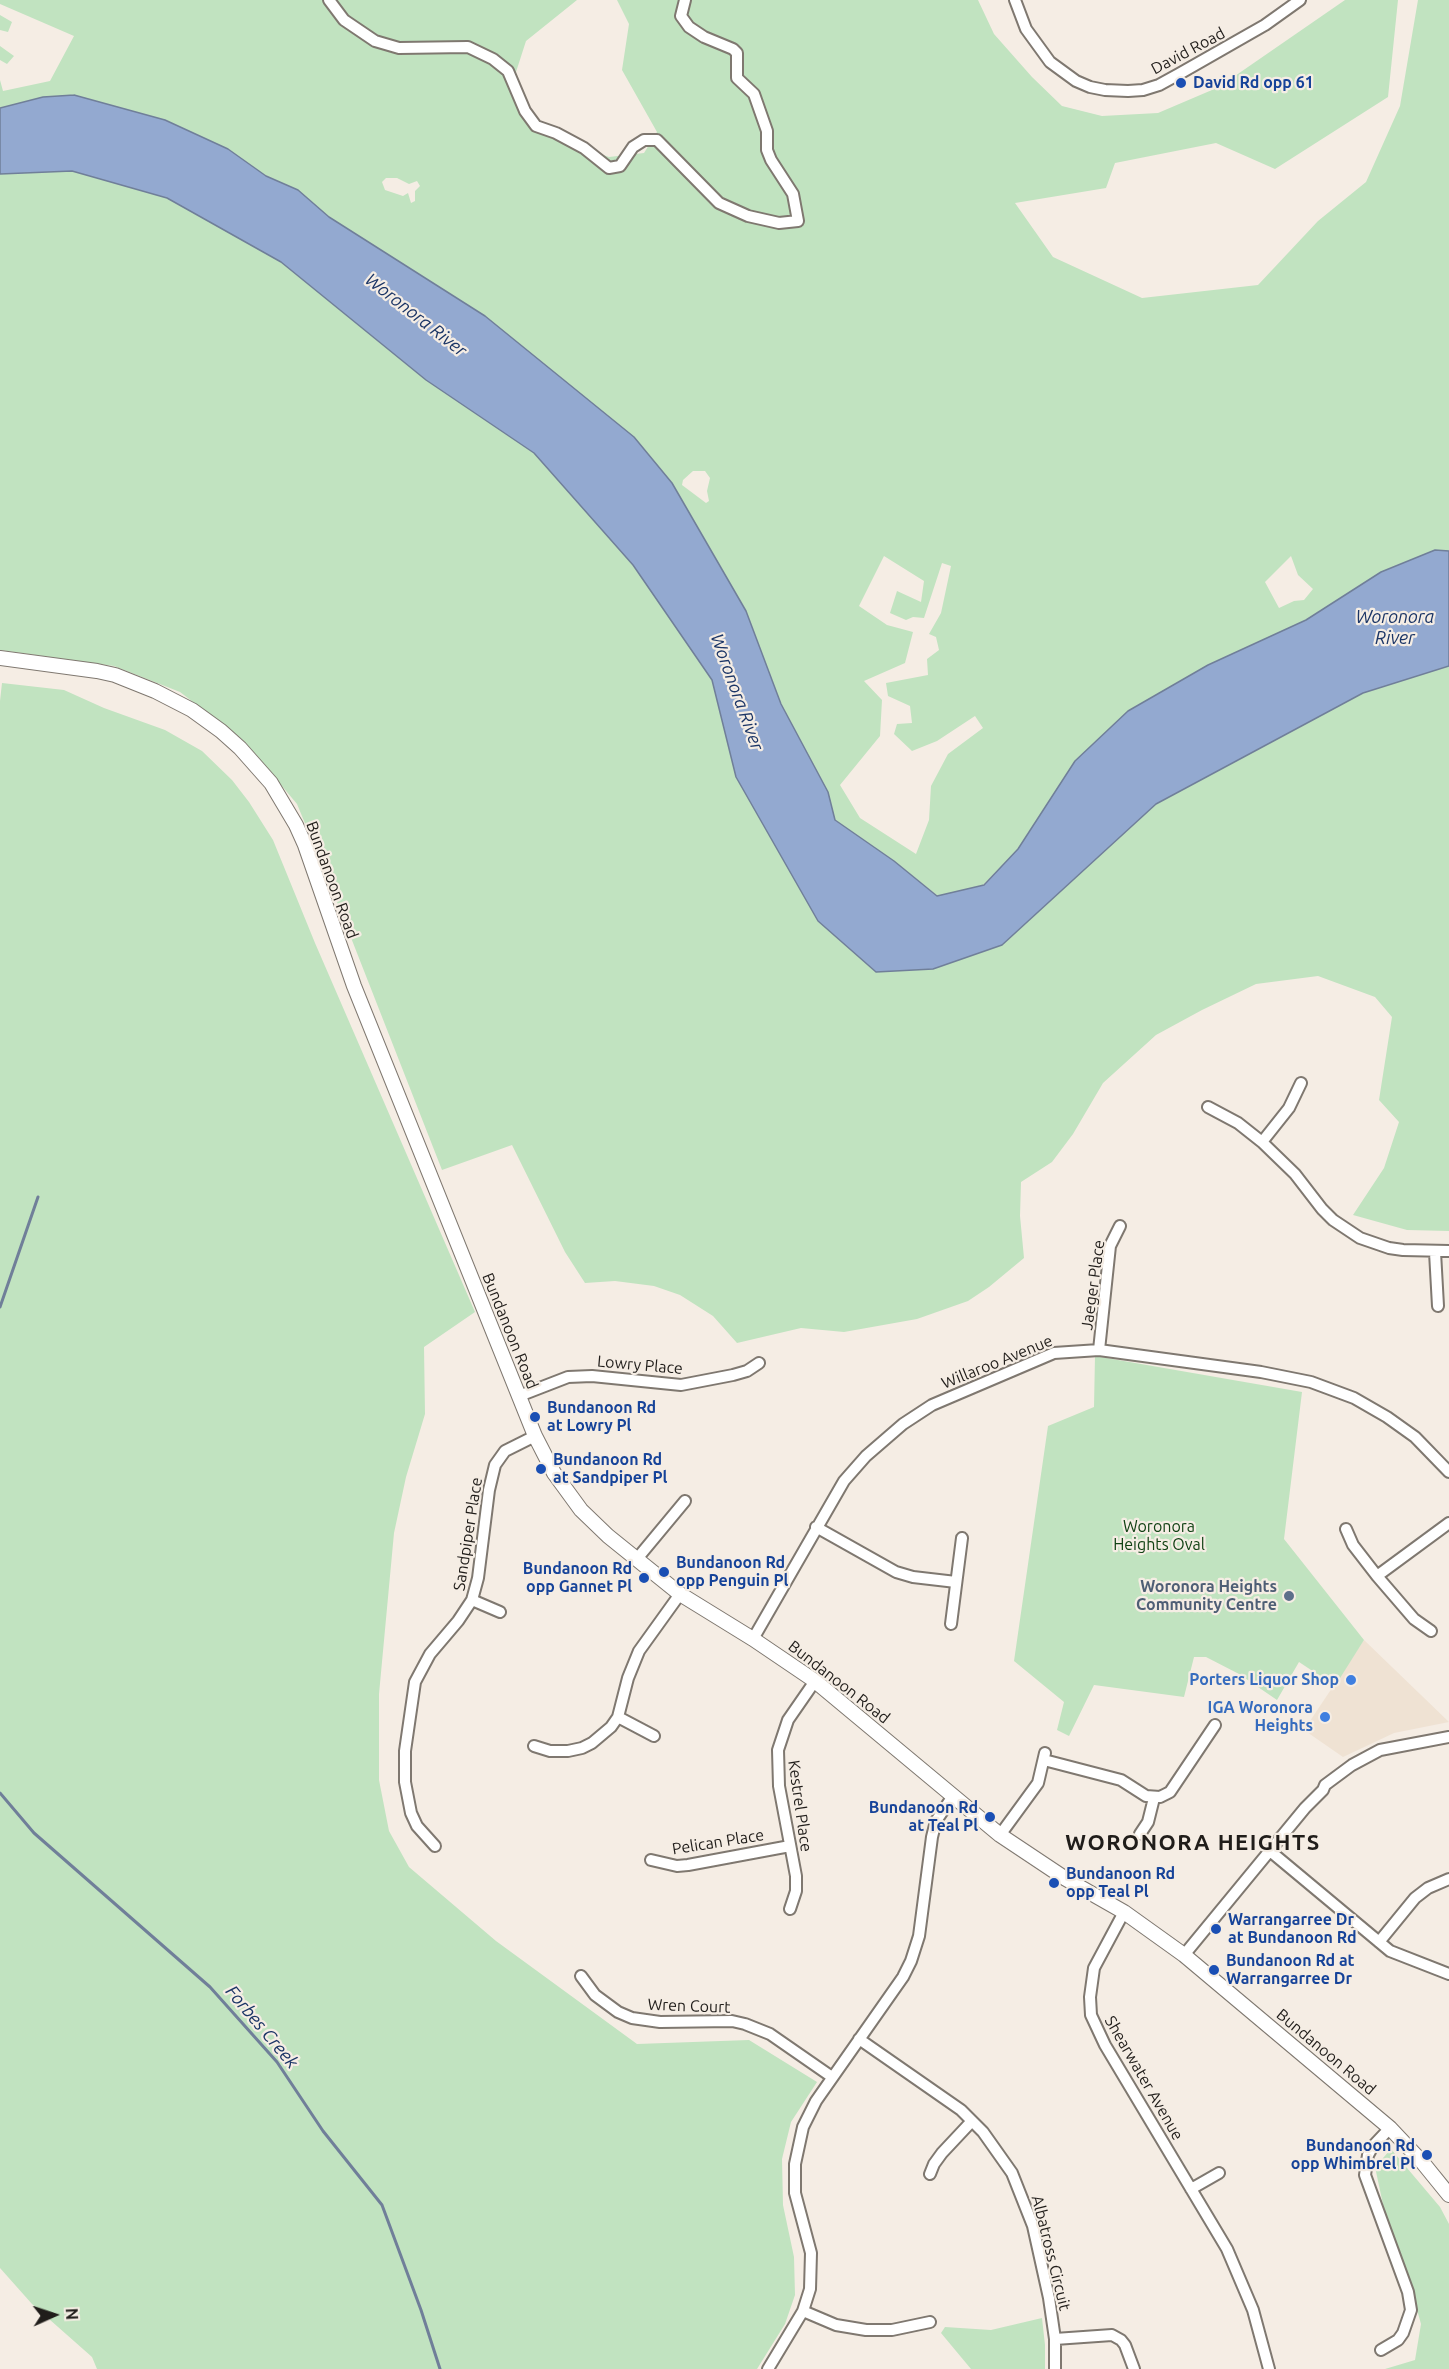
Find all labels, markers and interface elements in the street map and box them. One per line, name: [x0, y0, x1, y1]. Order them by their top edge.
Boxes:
street label: David Road: [1148, 23, 1228, 79]
place label: David Rd opp 61: [1193, 73, 1314, 93]
marker: David Rd opp 61: [1174, 76, 1188, 90]
water label: Woronora River: [361, 269, 471, 361]
water label: Woronora River: [1356, 606, 1434, 648]
water label: Woronora River: [706, 631, 768, 753]
street label: Bundanoon Road: [302, 819, 362, 941]
street label: Jaeger Place: [1077, 1239, 1109, 1331]
street label: Bundanoon Road: [478, 1270, 542, 1392]
street label: Willaroo Avenue: [939, 1331, 1055, 1393]
street label: Lowry Place: [596, 1352, 684, 1378]
place label: Bundanoon Rd at Lowry Pl: [547, 1398, 656, 1436]
marker: Bundanoon Rd at Lowry Pl: [528, 1410, 542, 1424]
place label: Bundanoon Rd at Sandpiper Pl: [553, 1450, 667, 1488]
marker: Bundanoon Rd at Sandpiper Pl: [534, 1462, 548, 1476]
street label: Sandpiper Place: [450, 1476, 486, 1592]
park label: Woronora Heights Oval: [1113, 1517, 1205, 1555]
place label: Bundanoon Rd opp Penguin Pl: [676, 1553, 788, 1591]
place label: Bundanoon Rd opp Gannet Pl: [523, 1559, 632, 1597]
marker: Bundanoon Rd opp Penguin Pl: [657, 1565, 671, 1579]
marker: Bundanoon Rd opp Gannet Pl: [637, 1571, 651, 1585]
place label: Woronora Heights Community Centre: [1136, 1577, 1277, 1615]
marker: Woronora Heights Community Centre: [1282, 1589, 1296, 1603]
street label: Bundanoon Road: [784, 1636, 894, 1728]
place label: Porters Liquor Shop: [1189, 1670, 1339, 1690]
marker: Porters Liquor Shop: [1344, 1673, 1358, 1687]
place label: IGA Woronora Heights: [1208, 1698, 1313, 1736]
marker: IGA Woronora Heights: [1318, 1710, 1332, 1724]
street label: Kestrel Place: [784, 1759, 816, 1853]
place label: Bundanoon Rd at Teal Pl: [869, 1798, 978, 1836]
marker: Bundanoon Rd at Teal Pl: [983, 1810, 997, 1824]
street label: Pelican Place: [671, 1825, 765, 1859]
district label: WORONORA HEIGHTS: [1065, 1830, 1321, 1856]
place label: Bundanoon Rd opp Teal Pl: [1066, 1864, 1175, 1902]
marker: Bundanoon Rd opp Teal Pl: [1047, 1876, 1061, 1890]
place label: Warrangarree Dr at Bundanoon Rd: [1228, 1910, 1357, 1948]
marker: Warrangarree Dr at Bundanoon Rd: [1209, 1922, 1223, 1936]
place label: Bundanoon Rd at Warrangarree Dr: [1226, 1951, 1355, 1989]
marker: Bundanoon Rd at Warrangarree Dr: [1207, 1963, 1221, 1977]
water label: Forbes Creek: [221, 1981, 303, 2073]
street label: Wren Court: [647, 1995, 731, 2017]
street label: Bundanoon Road: [1273, 2005, 1379, 2099]
street label: Shearwater Avenue: [1101, 2012, 1187, 2144]
place label: Bundanoon Rd opp Whimbrel Pl: [1291, 2136, 1415, 2174]
marker: Bundanoon Rd opp Whimbrel Pl: [1420, 2148, 1434, 2162]
street label: Albatross Circuit: [1027, 2193, 1075, 2313]
north arrow: [24, 2285, 84, 2345]
text: N: [63, 2308, 81, 2320]

